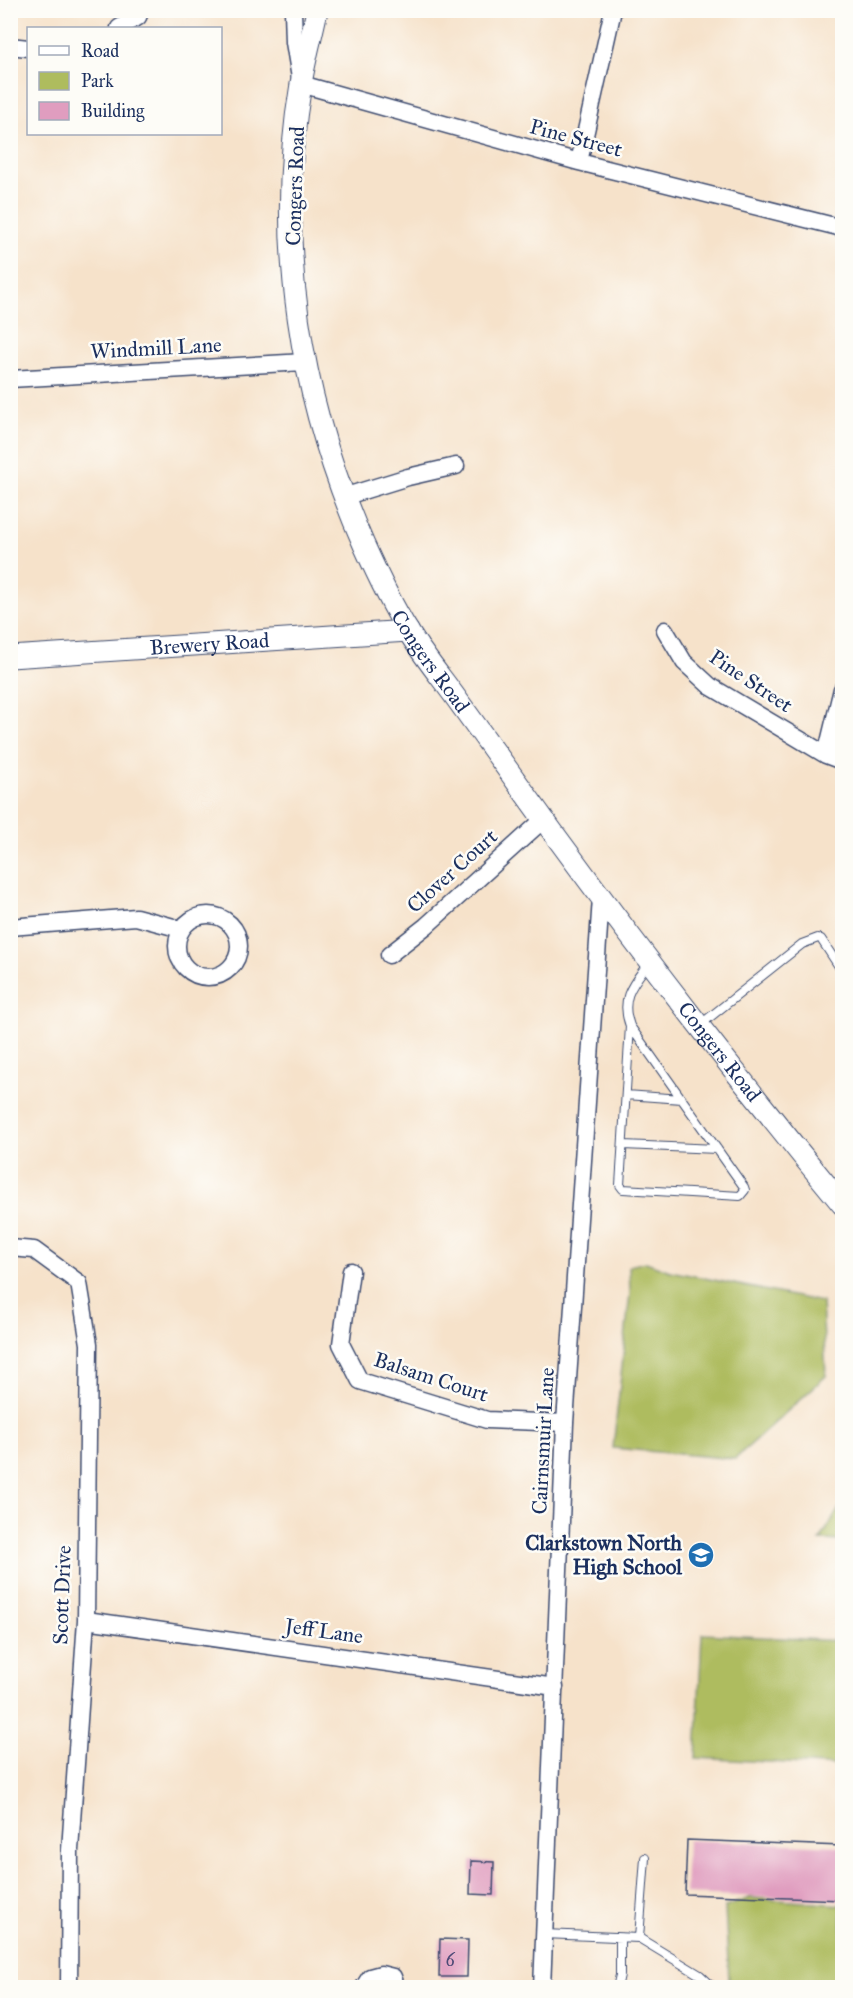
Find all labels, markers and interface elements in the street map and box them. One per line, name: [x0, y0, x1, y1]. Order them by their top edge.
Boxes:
legend: [27, 27, 222, 135]
text: Road: [81, 40, 119, 62]
text: Park: [81, 70, 114, 92]
text: Building: [81, 100, 145, 123]
street label: Pine Street: [527, 113, 626, 163]
street label: Congers Road: [280, 125, 310, 246]
street label: Windmill Lane: [90, 332, 223, 364]
street label: Congers Road: [385, 605, 476, 718]
street label: Brewery Road: [149, 627, 271, 661]
street label: Pine Street: [705, 644, 798, 719]
street label: Clover Court: [401, 823, 503, 918]
street label: Congers Road: [672, 997, 767, 1107]
street label: Balsam Court: [371, 1346, 492, 1408]
street label: Cairnsmuir Lane: [526, 1367, 560, 1515]
place label: Clarkstown North High School: [525, 1530, 683, 1580]
school or university icon: Clarkstown North High School: [686, 1540, 716, 1570]
street label: Scott Drive: [47, 1545, 77, 1645]
street label: Jeff Lane: [281, 1612, 365, 1649]
house number: 6: [445, 1949, 455, 1971]

